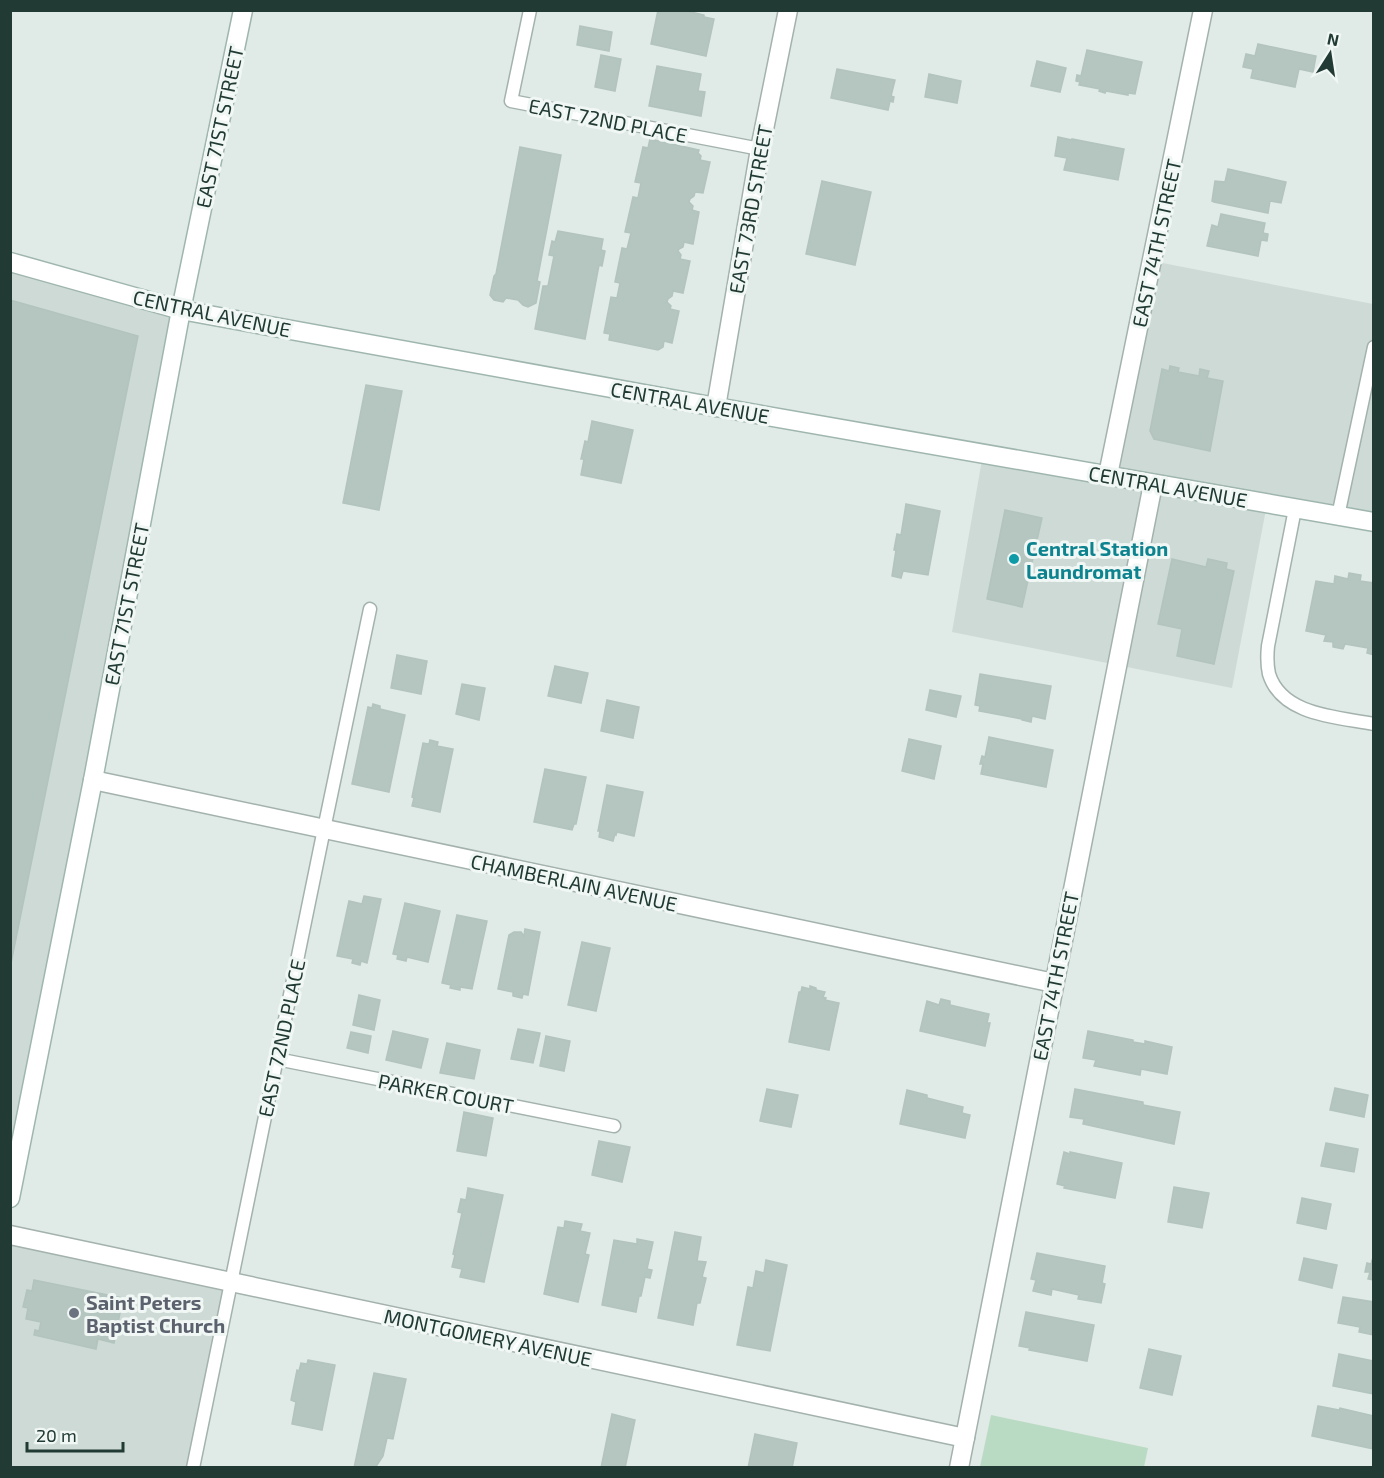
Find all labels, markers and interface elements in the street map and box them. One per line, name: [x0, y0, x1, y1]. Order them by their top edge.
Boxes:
north arrow: [1300, 24, 1360, 84]
text: N: [1326, 28, 1341, 49]
street label: EAST 71ST STREET: [190, 44, 248, 210]
street label: EAST 72ND PLACE: [527, 93, 689, 147]
street label: EAST 73RD STREET: [723, 122, 777, 295]
street label: EAST 74TH STREET: [1126, 156, 1186, 329]
street label: CENTRAL AVENUE: [131, 285, 293, 341]
street label: CENTRAL AVENUE: [609, 376, 771, 428]
street label: CENTRAL AVENUE: [1087, 460, 1249, 512]
street label: EAST 71ST STREET: [99, 520, 154, 687]
place label: Central Station Laundromat: [1026, 536, 1168, 583]
marker: Central Station Laundromat: [1007, 552, 1021, 566]
street label: CHAMBERLAIN AVENUE: [469, 848, 679, 916]
street label: EAST 74TH STREET: [1027, 889, 1083, 1062]
street label: EAST 72ND PLACE: [253, 957, 309, 1119]
street label: PARKER COURT: [376, 1068, 516, 1118]
place label: Saint Peters Baptist Church: [86, 1290, 225, 1337]
street label: MONTGOMERY AVENUE: [382, 1303, 594, 1371]
marker: Saint Peters Baptist Church: [67, 1306, 81, 1320]
scale bar: [27, 1415, 123, 1453]
text: 20 m: [36, 1424, 77, 1446]

